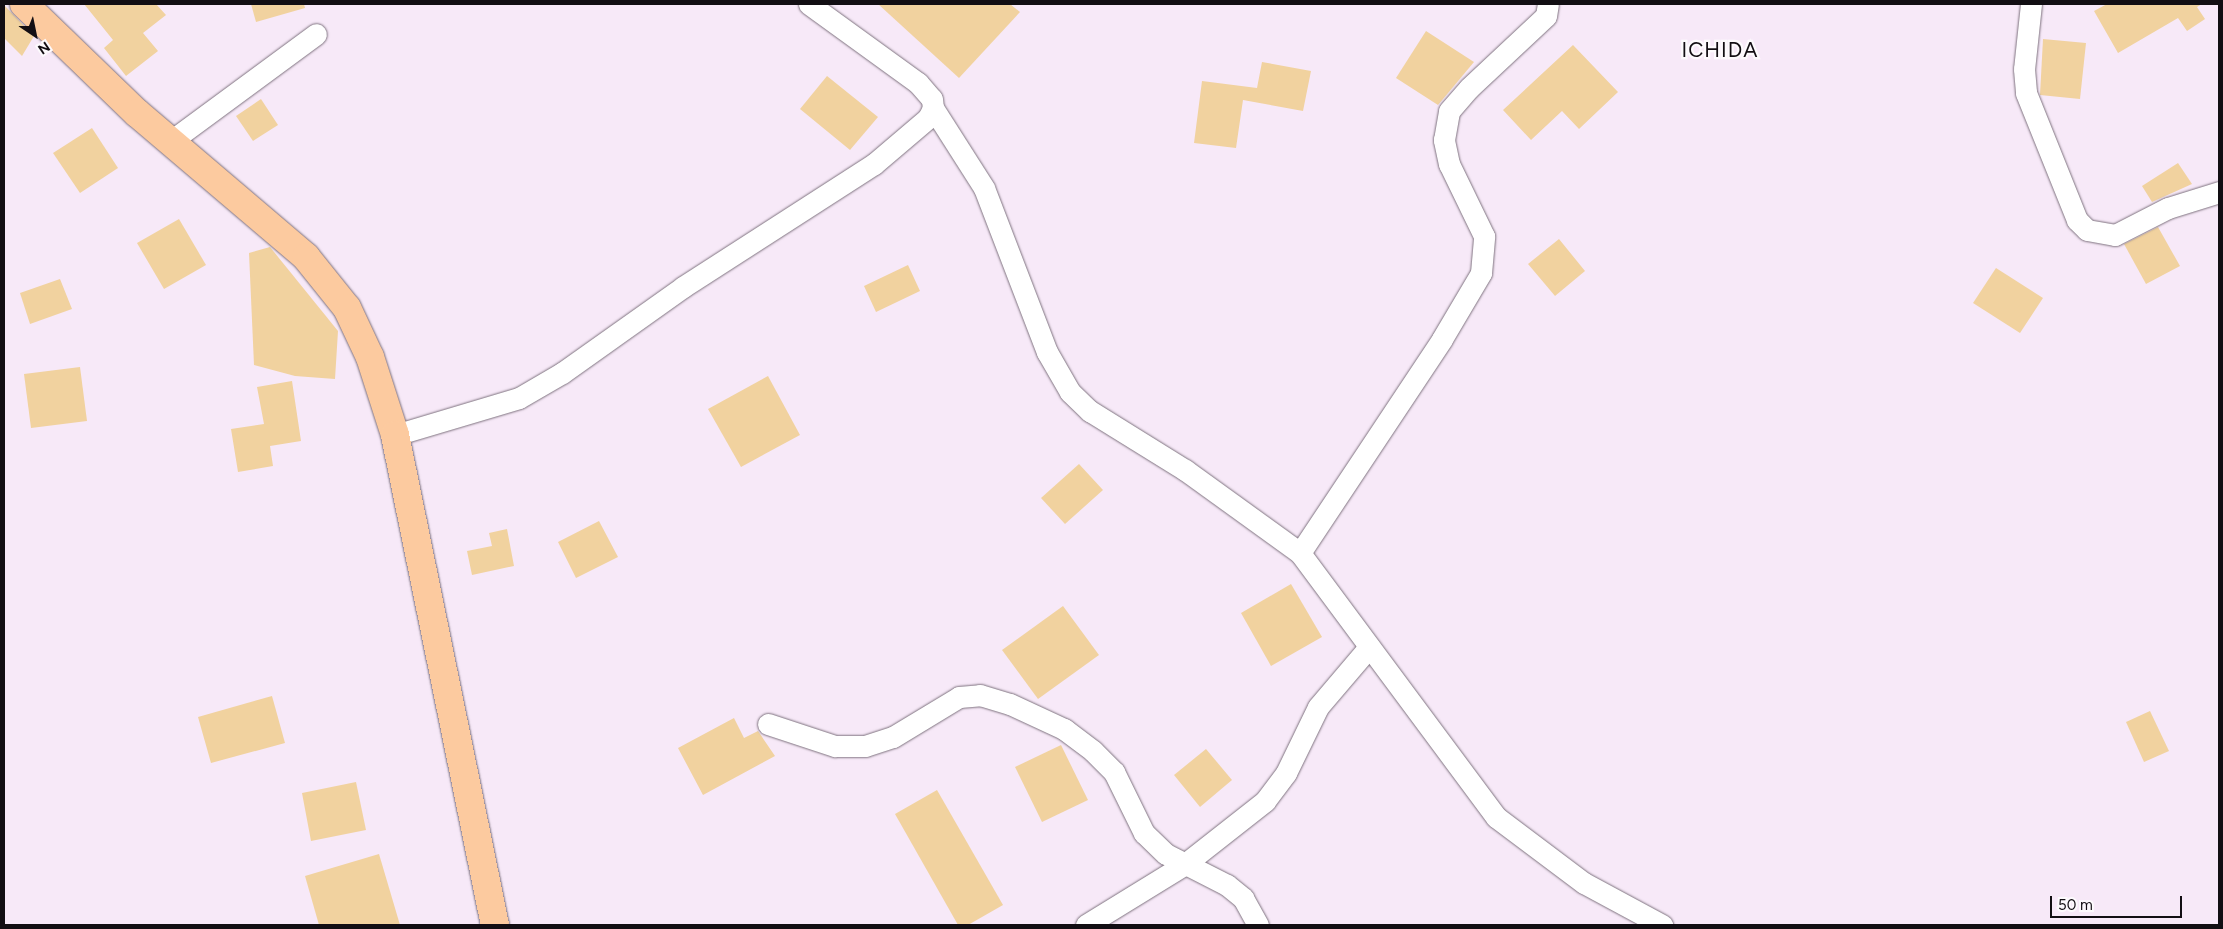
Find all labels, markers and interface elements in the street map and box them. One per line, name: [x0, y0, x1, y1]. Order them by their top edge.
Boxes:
north arrow: [10, 10, 60, 60]
district label: ICHIDA: [1681, 37, 1759, 63]
text: N: [34, 38, 53, 58]
scale bar: [2053, 886, 2186, 918]
text: 50 m: [2058, 896, 2093, 914]

